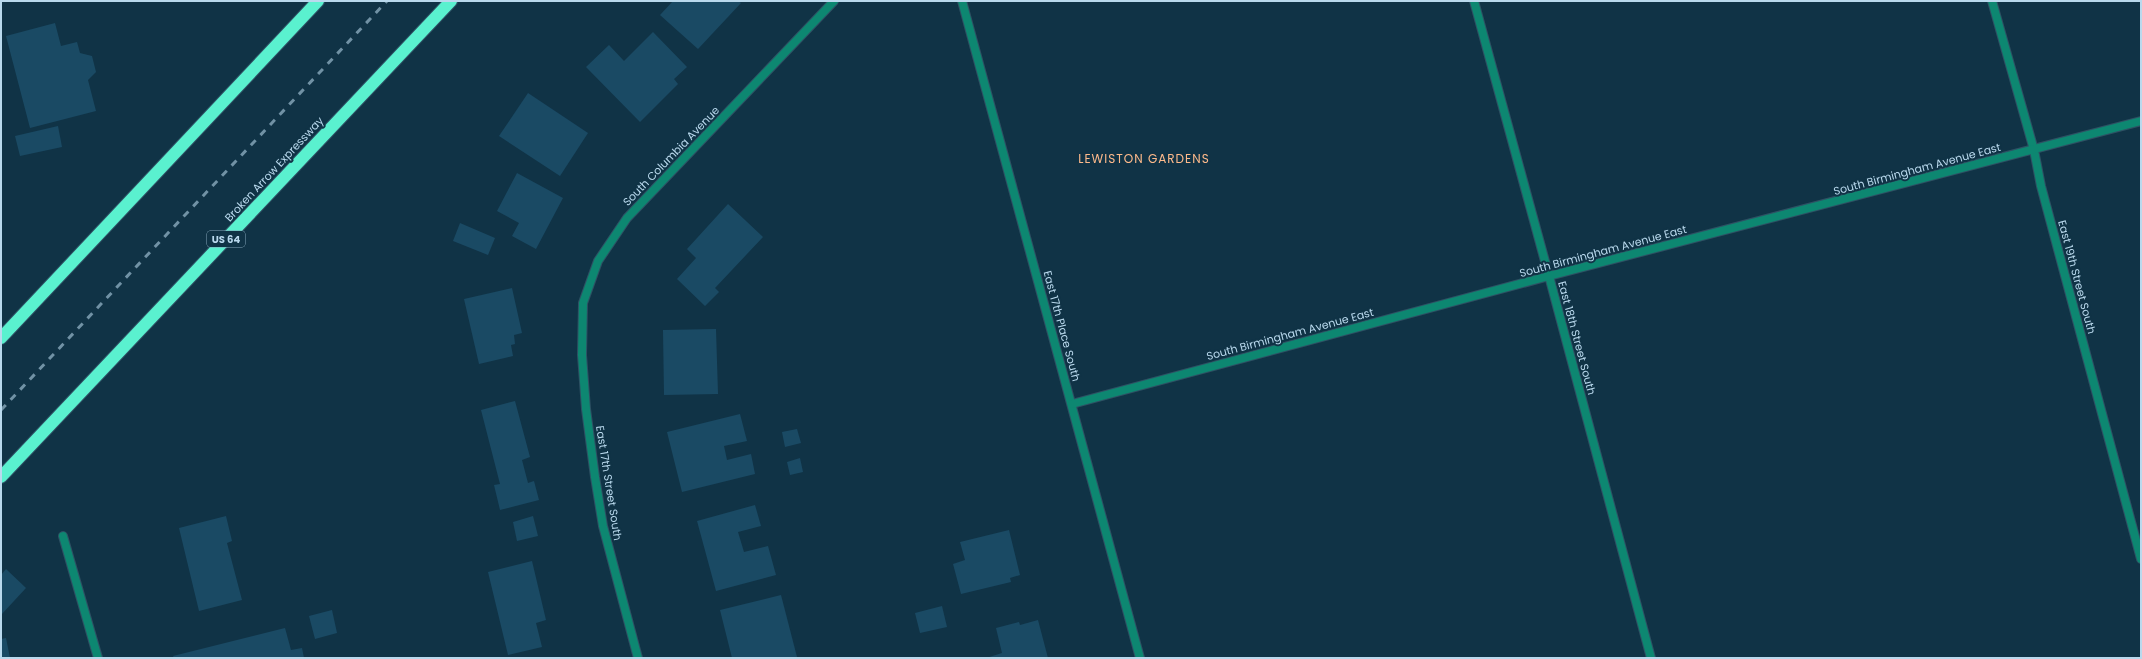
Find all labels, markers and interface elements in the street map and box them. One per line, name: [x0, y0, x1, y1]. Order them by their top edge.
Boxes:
street label: South Columbia Avenue: [619, 102, 723, 209]
street label: Broken Arrow Expressway: [221, 112, 328, 225]
street label: South Birmingham Avenue East: [1832, 139, 2002, 199]
district label: LEWISTON GARDENS: [1078, 150, 1210, 167]
street label: East 19th Street South: [2054, 218, 2100, 336]
street label: South Birmingham Avenue East: [1518, 221, 1688, 281]
road number: US 64: [207, 231, 245, 247]
street label: East 17th Place South: [1040, 269, 1084, 383]
street label: East 18th Street South: [1554, 279, 1600, 397]
street label: South Birmingham Avenue East: [1205, 304, 1375, 364]
street label: East 17th Street South: [592, 424, 626, 542]

